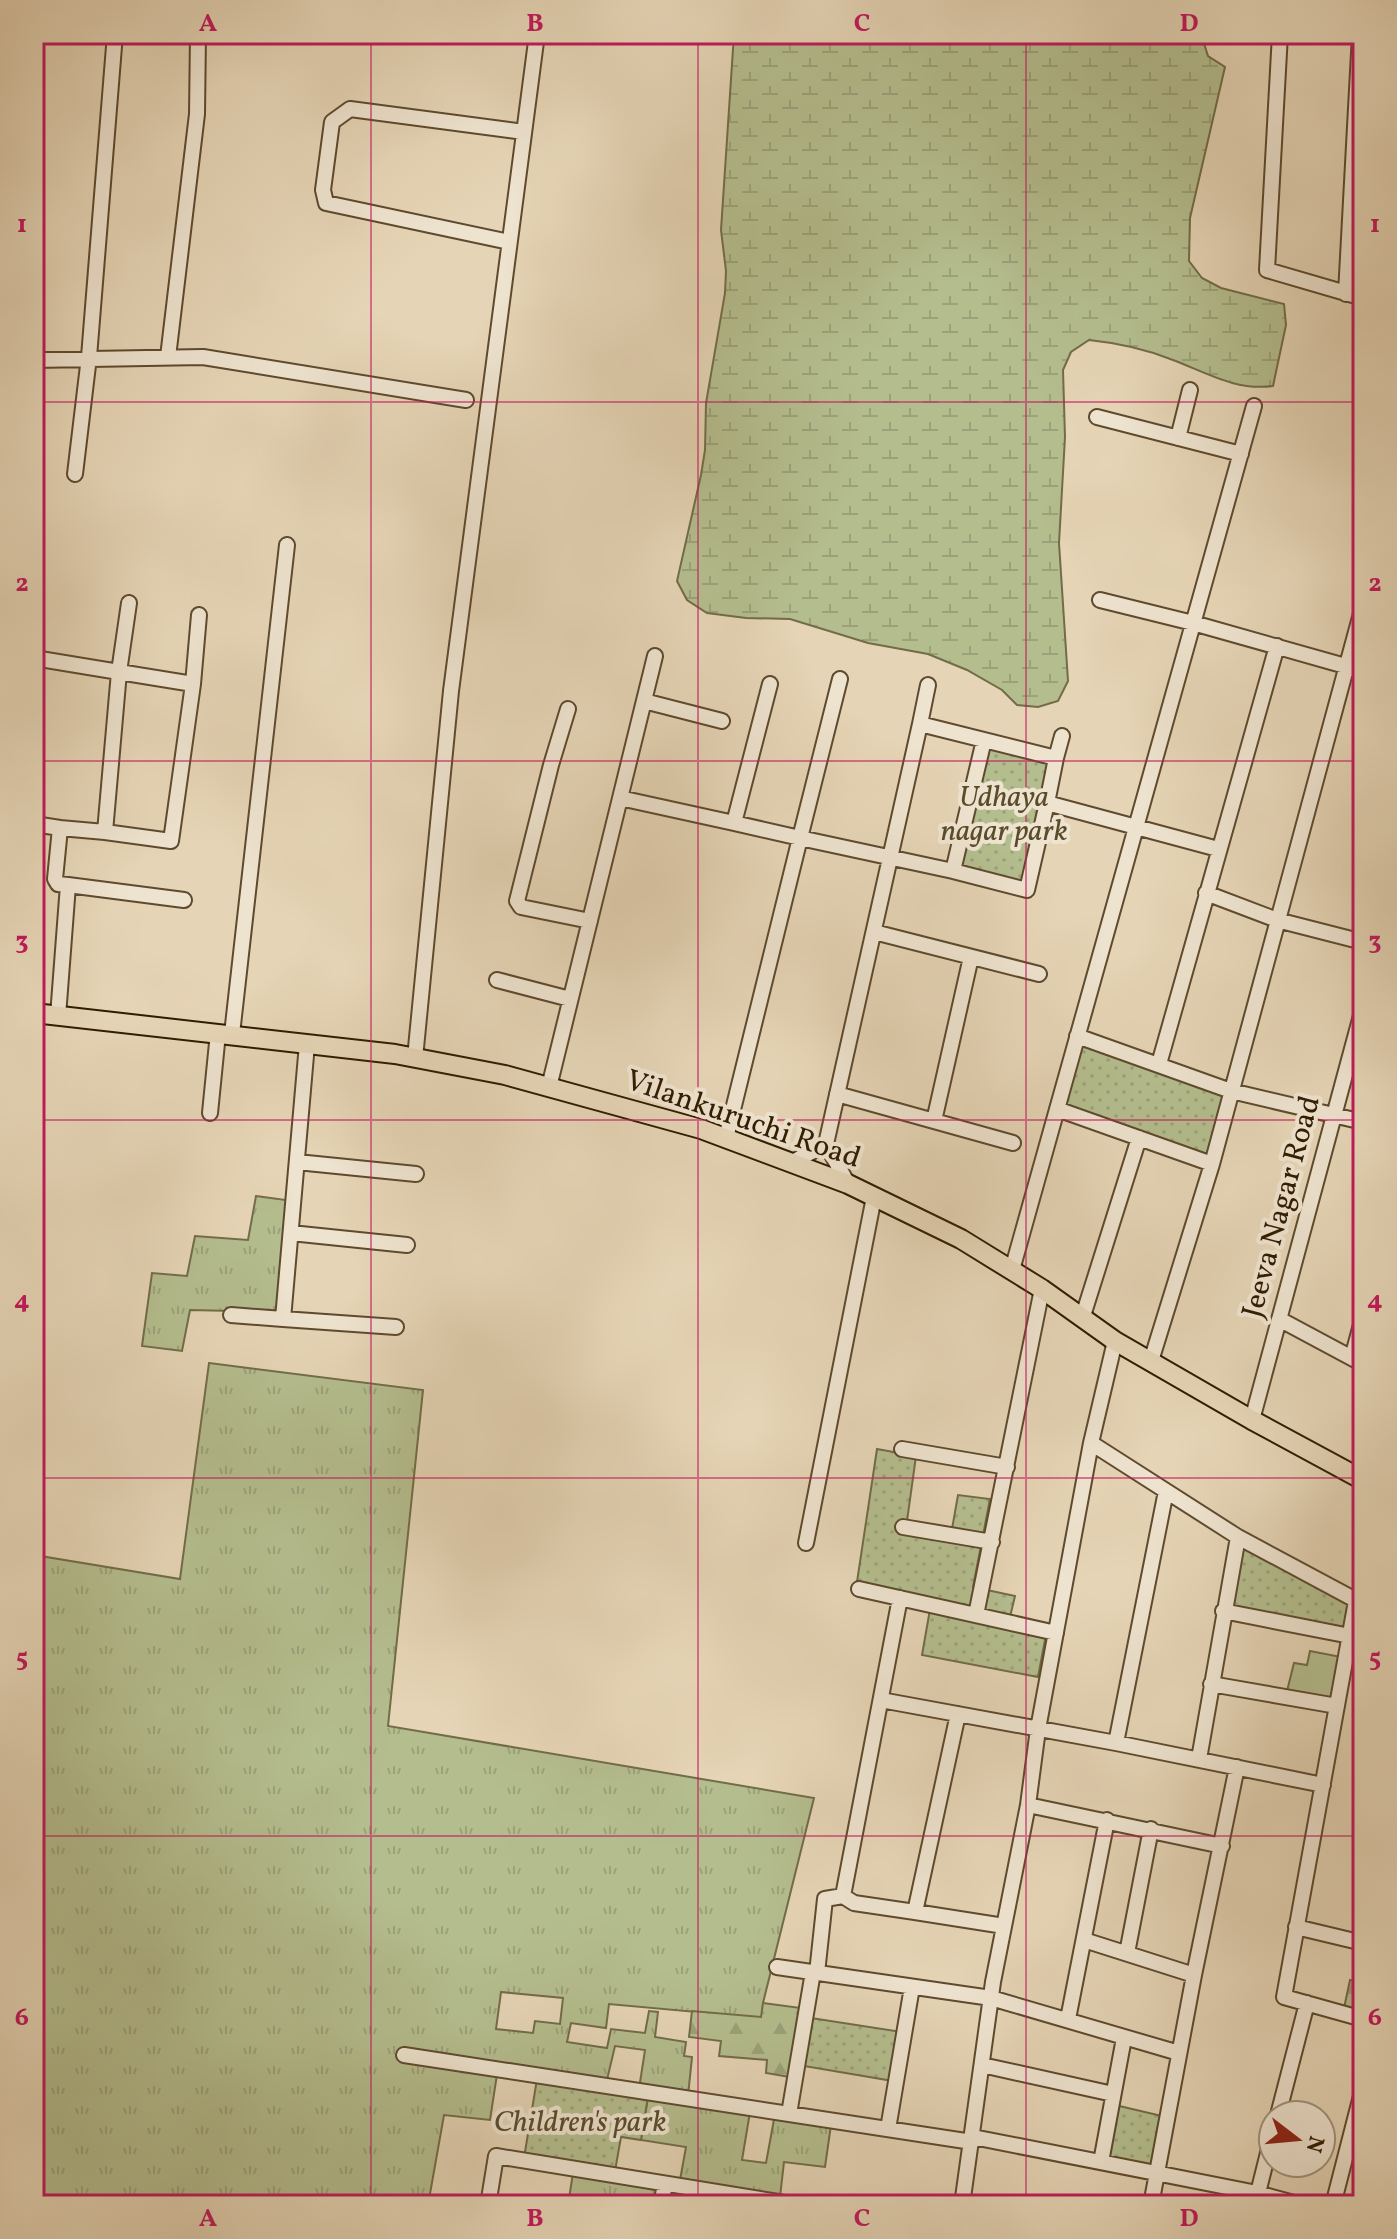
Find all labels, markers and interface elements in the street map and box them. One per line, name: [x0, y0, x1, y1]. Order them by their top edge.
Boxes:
text: A: [199, 6, 218, 42]
text: B: [526, 6, 544, 42]
text: C: [854, 6, 870, 42]
text: D: [1179, 6, 1199, 42]
text: 1: [17, 207, 27, 243]
text: 1: [1370, 207, 1380, 243]
text: 2: [15, 566, 29, 602]
text: 2: [1368, 566, 1382, 602]
park label: Udhaya nagar park: [940, 777, 1068, 853]
text: 3: [15, 924, 29, 960]
text: 3: [1368, 924, 1382, 960]
street label: Vilankuruchi Road: [620, 1060, 866, 1180]
street label: Jeeva Nagar Road: [1232, 1091, 1332, 1323]
text: 4: [14, 1283, 30, 1319]
text: 4: [1367, 1283, 1383, 1319]
text: 5: [16, 1641, 28, 1677]
text: 5: [1369, 1641, 1381, 1677]
text: 6: [15, 2000, 29, 2036]
text: 6: [1368, 2000, 1382, 2036]
north arrow: [1257, 2099, 1337, 2179]
park label: Children's park: [494, 2102, 666, 2144]
text: N: [1297, 2132, 1331, 2156]
text: A: [199, 2201, 218, 2237]
text: B: [526, 2201, 544, 2237]
text: C: [854, 2201, 870, 2237]
text: D: [1179, 2201, 1199, 2237]

